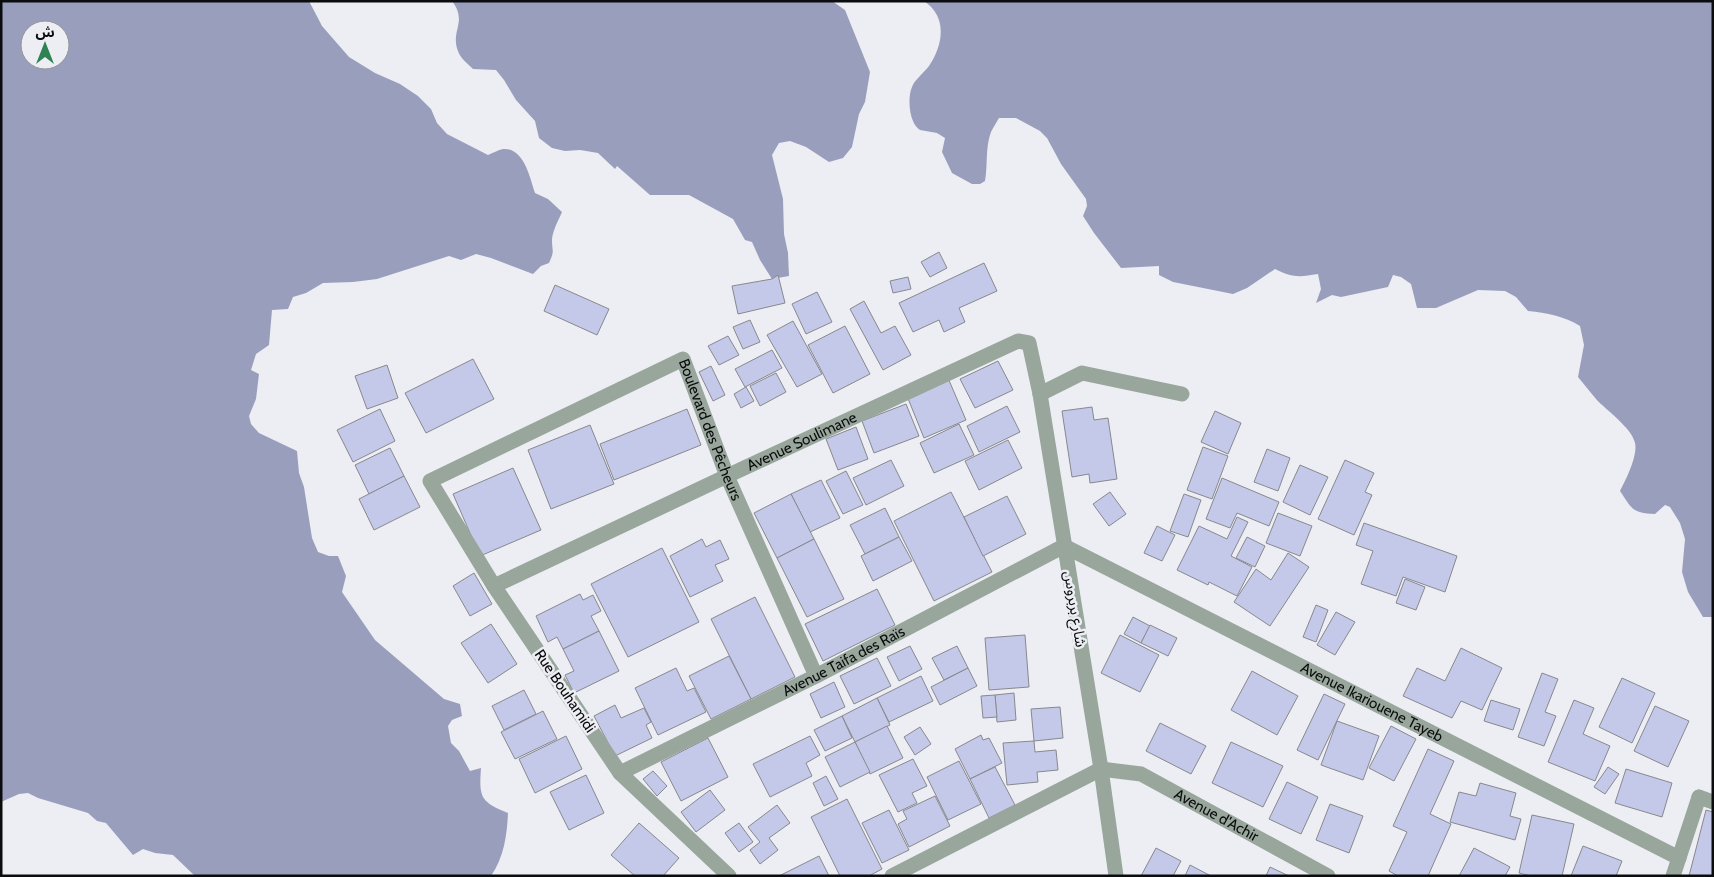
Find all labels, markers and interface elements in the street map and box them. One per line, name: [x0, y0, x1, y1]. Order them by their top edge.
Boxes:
north arrow: [20, 20, 70, 70]
text: ش: [35, 23, 55, 41]
street label: Boulevard des Pêcheurs: [675, 356, 746, 503]
street label: Avenue Soulimane: [744, 408, 860, 475]
street label: شارع بربروس: [1057, 570, 1090, 649]
street label: Avenue Taifa des Raïs: [780, 622, 908, 700]
street label: Rue Bouhamidi: [531, 646, 599, 736]
street label: Avenue Ikariouene Tayeb: [1298, 659, 1446, 746]
street label: Avenue d'Achir: [1171, 785, 1262, 845]

